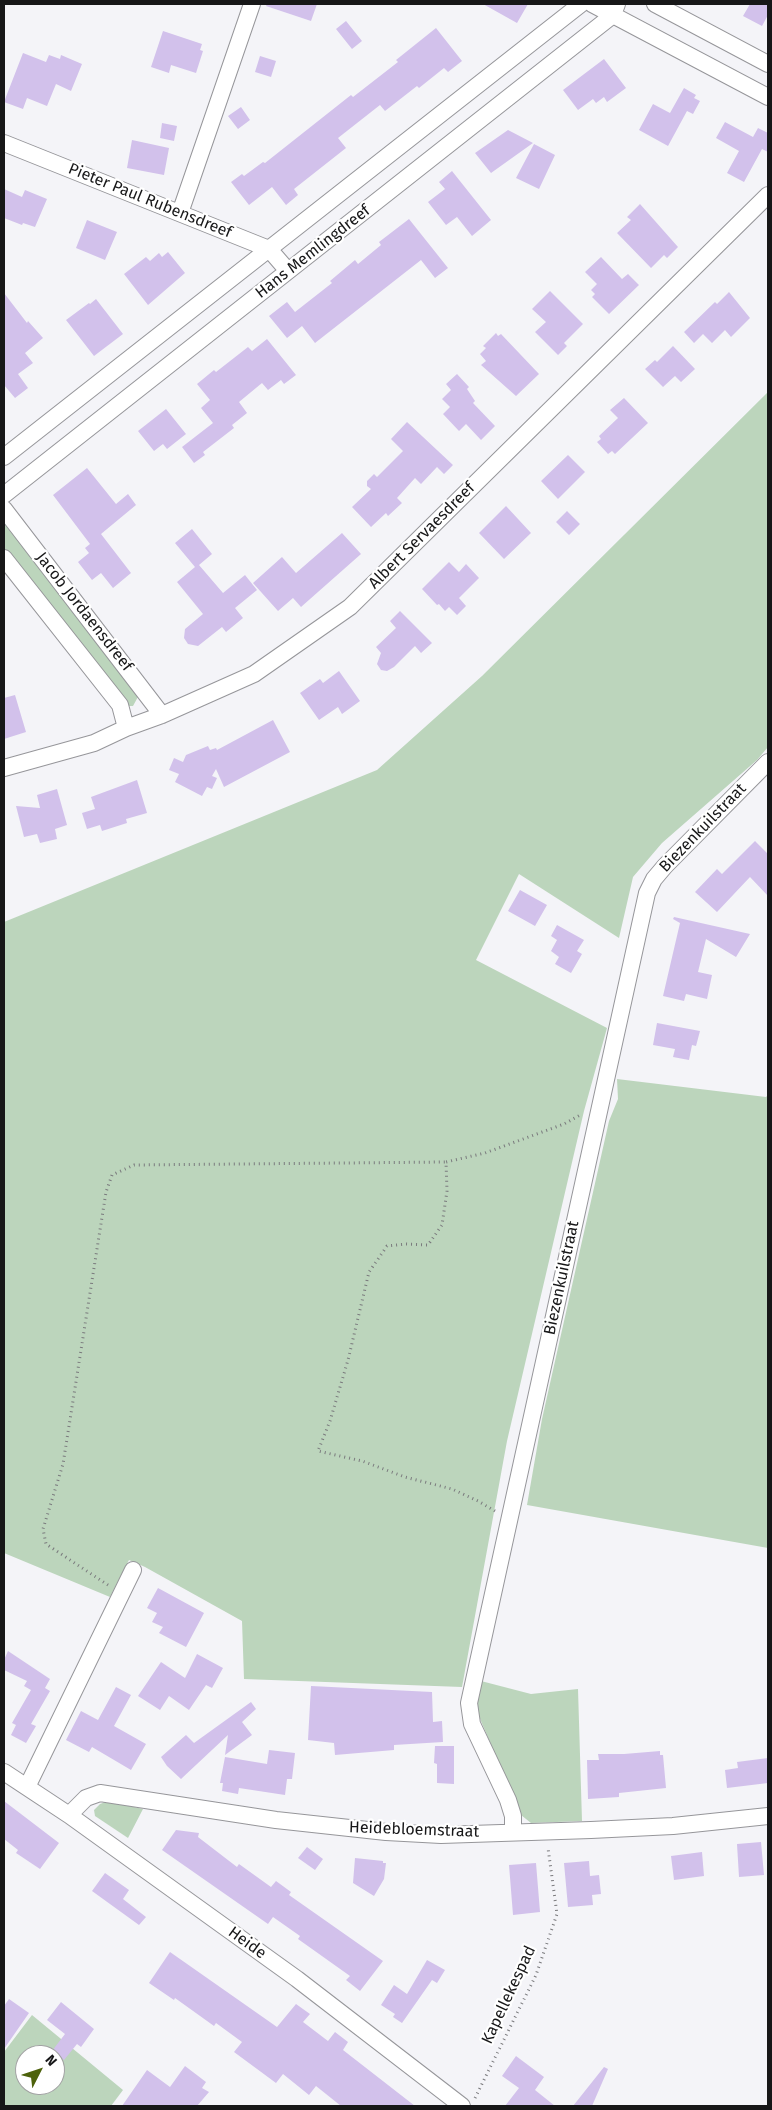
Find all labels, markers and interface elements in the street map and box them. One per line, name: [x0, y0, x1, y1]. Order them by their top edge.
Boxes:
street label: Pieter Paul Rubensdreef: [65, 159, 235, 243]
street label: Hans Memlingdreef: [252, 201, 374, 303]
street label: Albert Servaesdreef: [365, 479, 479, 593]
street label: Jacob Jordaensdreef: [32, 549, 136, 675]
street label: Biezenkuilstraat: [656, 779, 750, 877]
street label: Biezenkuilstraat: [541, 1219, 583, 1337]
street label: Heidebloemstraat: [349, 1818, 479, 1842]
street label: Heide: [224, 1923, 270, 1963]
street label: Kapellekespad: [478, 1943, 540, 2047]
north arrow: [15, 2045, 65, 2095]
text: N: [41, 2051, 60, 2070]

